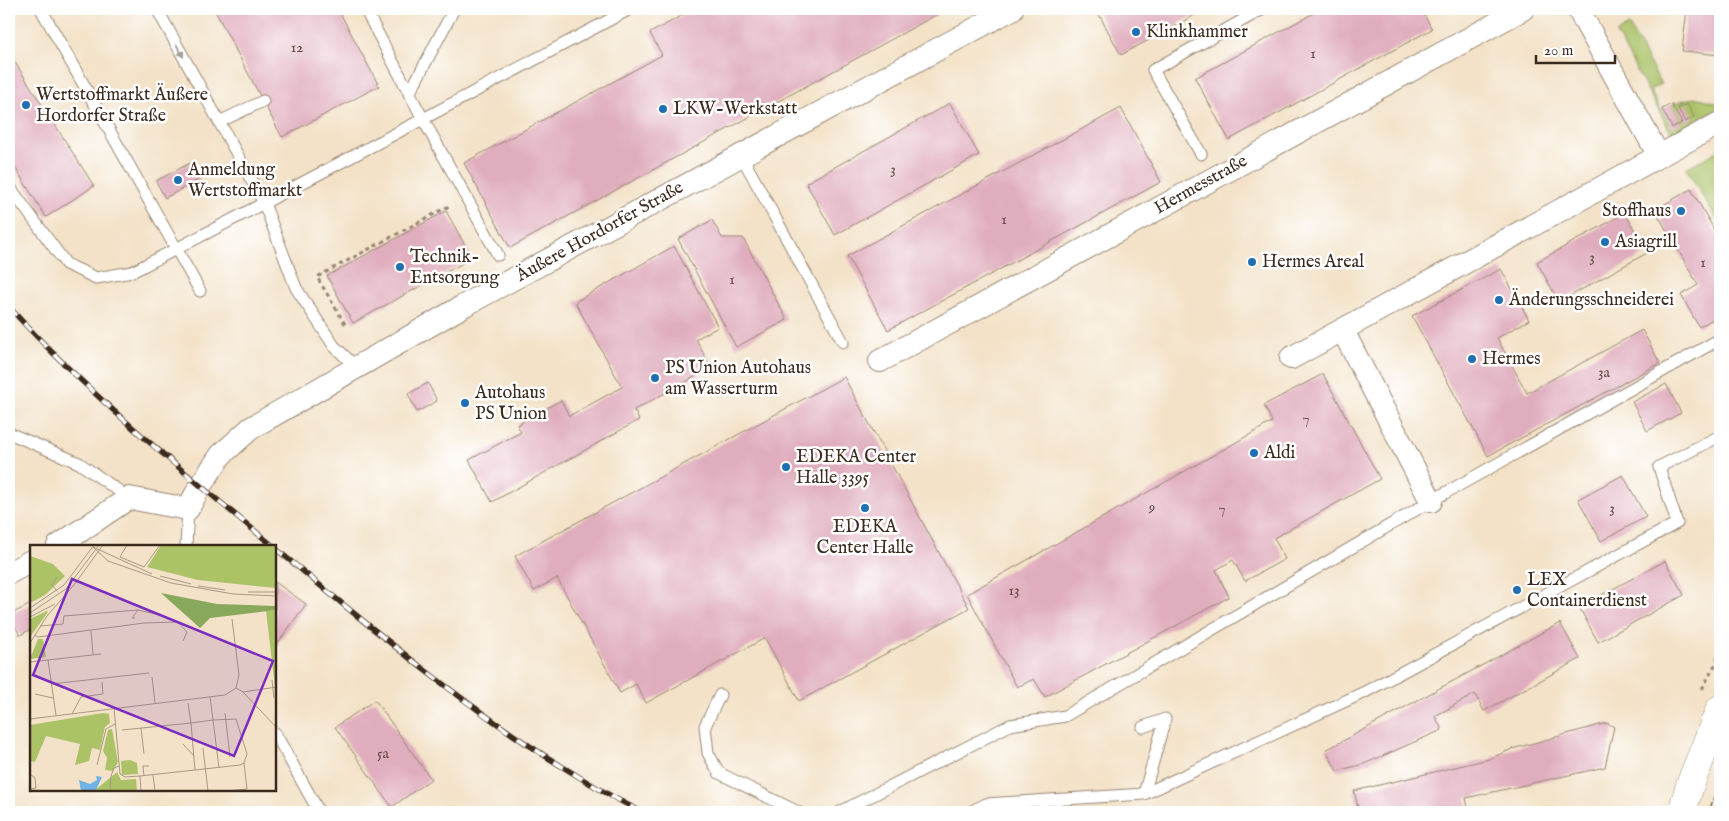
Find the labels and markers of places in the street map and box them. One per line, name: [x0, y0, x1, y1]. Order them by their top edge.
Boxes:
place label: Klinkhammer: [1146, 21, 1248, 44]
marker: Klinkhammer: [1130, 26, 1142, 38]
place label: Wertstoffmarkt Äußere Hordorfer Straße: [36, 83, 208, 128]
place label: LKW-Werkstatt: [673, 98, 797, 121]
marker: Wertstoffmarkt Äußere Hordorfer Straße: [20, 99, 32, 111]
marker: LKW-Werkstatt: [657, 103, 669, 115]
place label: Anmeldung Wertstoffmarkt: [187, 159, 302, 203]
marker: Anmeldung Wertstoffmarkt: [172, 174, 184, 186]
place label: Stoffhaus: [1602, 200, 1671, 223]
marker: Stoffhaus: [1675, 205, 1687, 217]
place label: Asiagrill: [1614, 231, 1677, 254]
marker: Asiagrill: [1599, 236, 1611, 248]
place label: Technik- Entsorgung: [410, 246, 499, 290]
place label: Hermes Areal: [1262, 251, 1364, 274]
marker: Hermes Areal: [1246, 256, 1258, 268]
marker: Technik- Entsorgung: [394, 261, 406, 273]
place label: Änderungsschneiderei: [1508, 288, 1674, 312]
marker: Änderungsschneiderei: [1493, 294, 1505, 306]
place label: Hermes: [1482, 348, 1541, 371]
marker: Hermes: [1466, 353, 1478, 365]
place label: PS Union Autohaus am Wasserturm: [665, 357, 811, 401]
marker: PS Union Autohaus am Wasserturm: [649, 372, 661, 384]
place label: Autohaus PS Union: [474, 382, 547, 426]
marker: Autohaus PS Union: [459, 397, 471, 409]
place label: Aldi: [1263, 442, 1296, 465]
place label: EDEKA Center Halle 3395: [796, 446, 916, 490]
marker: Aldi: [1248, 447, 1260, 459]
marker: EDEKA Center Halle 3395: [780, 461, 792, 473]
marker: EDEKA Center Halle: [859, 502, 871, 514]
place label: EDEKA Center Halle: [817, 516, 913, 560]
place label: LEX Containerdienst: [1527, 569, 1647, 613]
marker: LEX Containerdienst: [1511, 584, 1523, 596]

